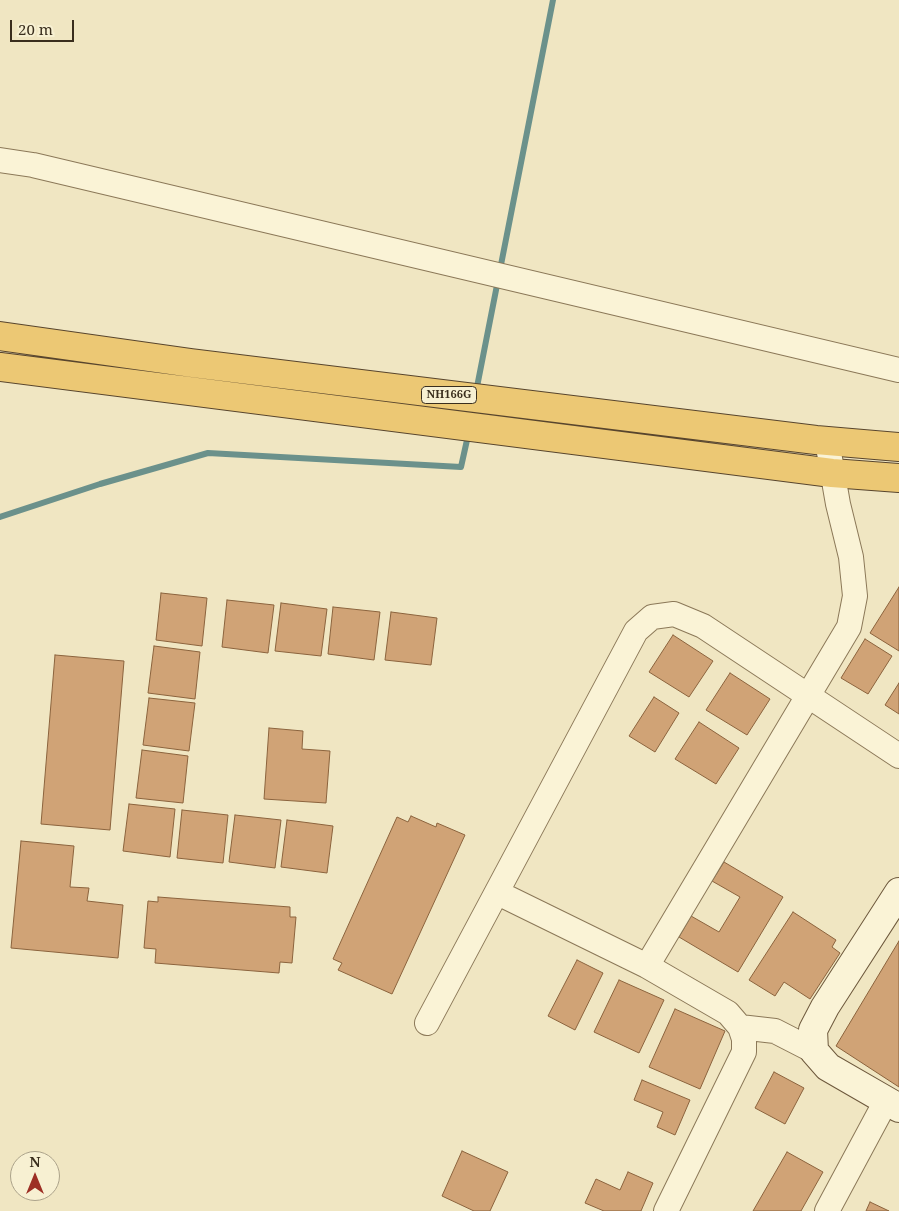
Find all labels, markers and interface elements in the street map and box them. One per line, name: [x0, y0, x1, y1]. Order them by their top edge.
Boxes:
scale bar: [12, 10, 76, 42]
text: 20 m: [18, 19, 53, 39]
road number: NH166G: [422, 386, 476, 404]
north arrow: [10, 1151, 60, 1201]
text: N: [29, 1152, 41, 1171]

